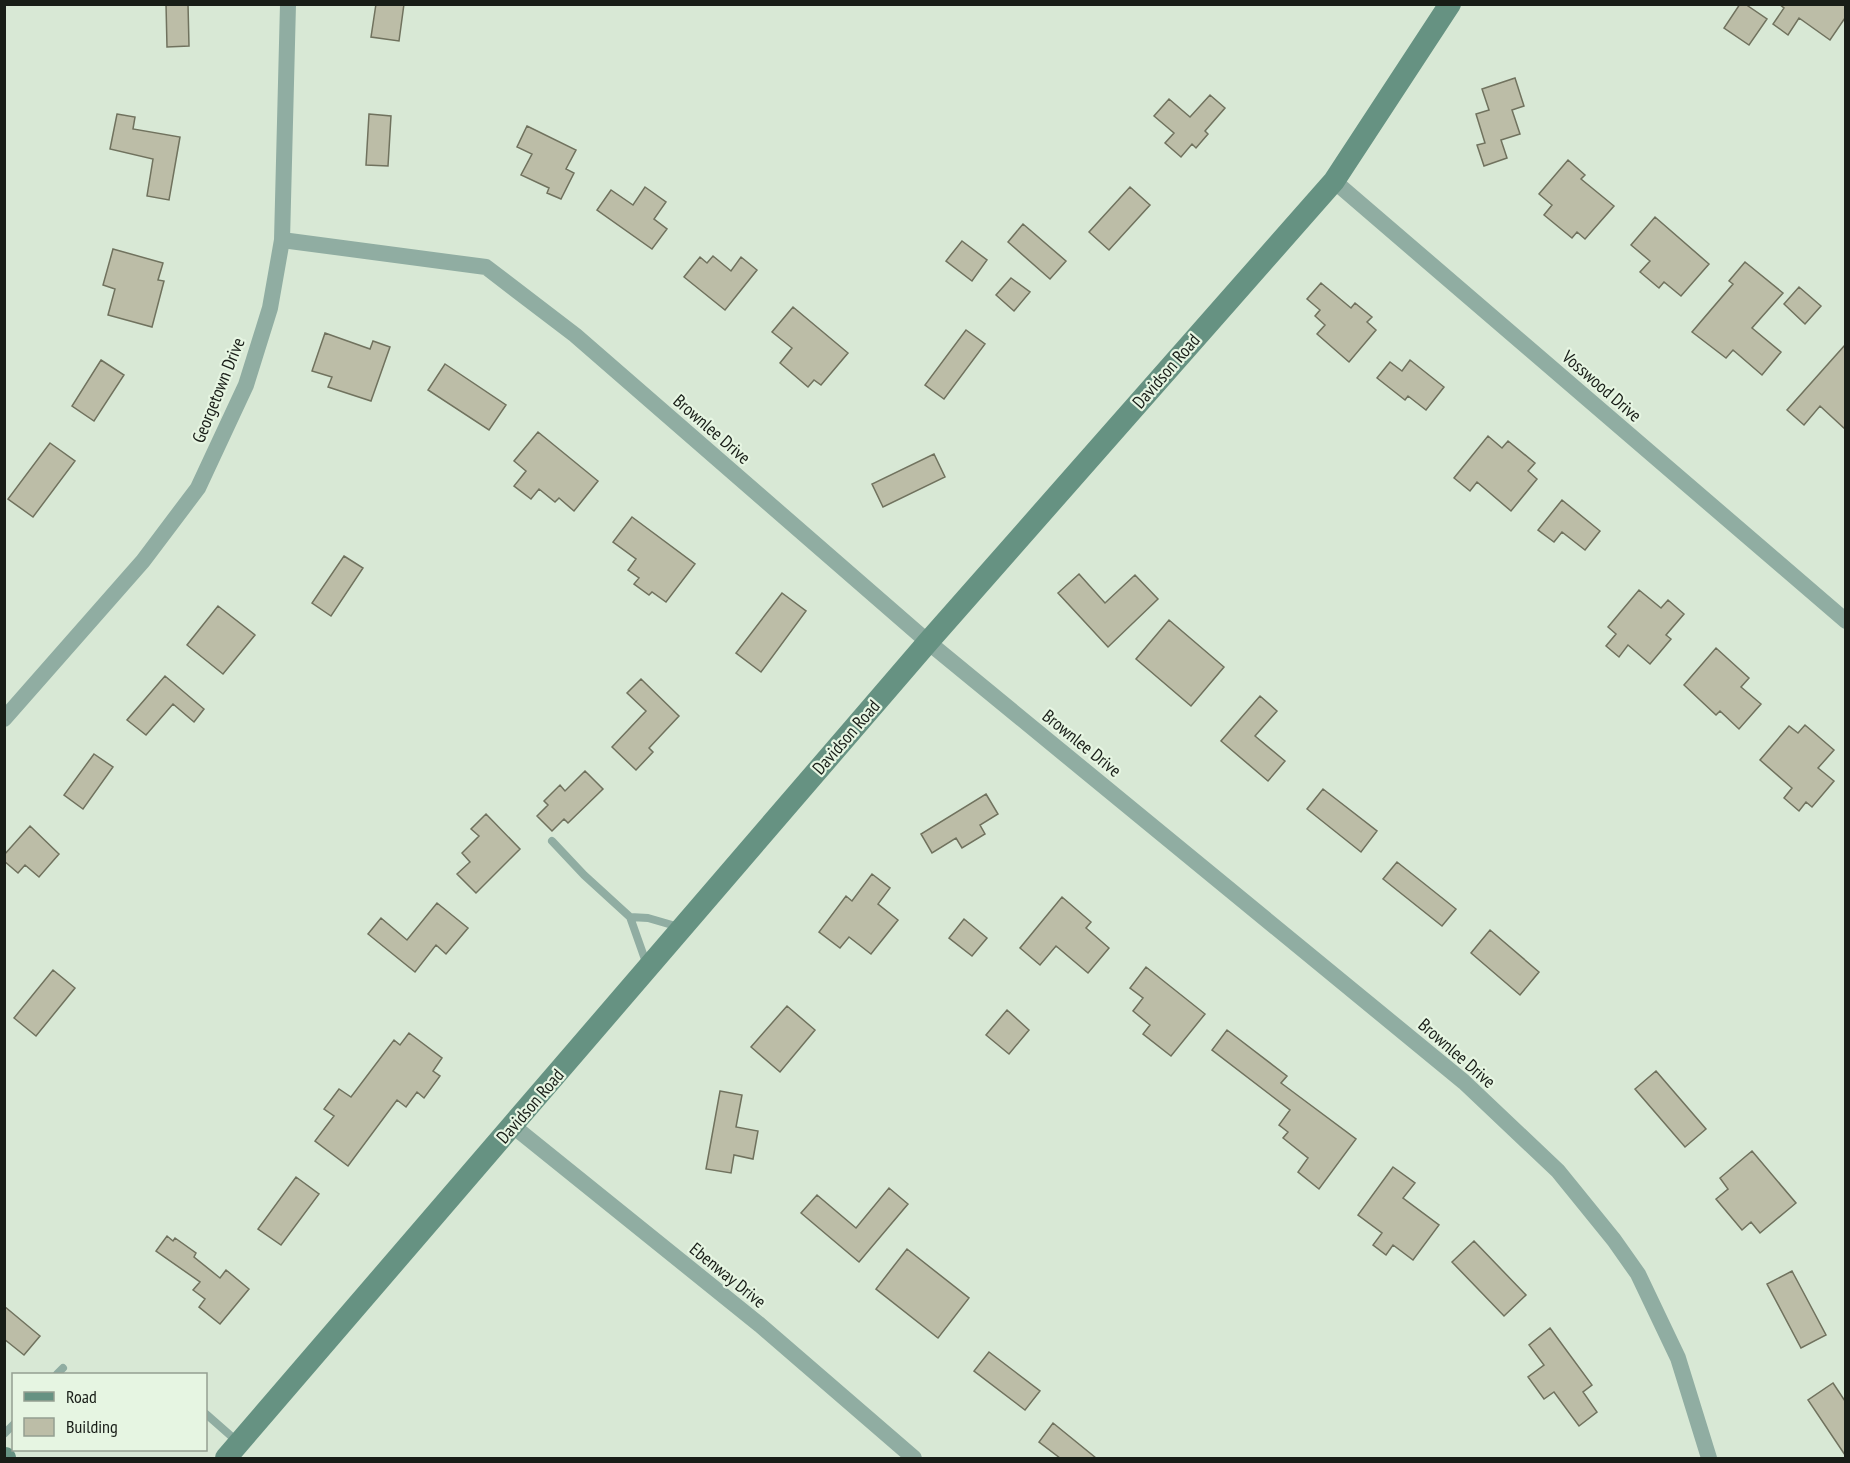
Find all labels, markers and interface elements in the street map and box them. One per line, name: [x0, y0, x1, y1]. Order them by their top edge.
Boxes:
street label: Davidson Road: [1127, 329, 1205, 413]
street label: Georgetown Drive: [186, 334, 250, 446]
street label: Vosswood Drive: [1557, 345, 1646, 427]
street label: Brownlee Drive: [669, 389, 755, 469]
street label: Davidson Road: [807, 695, 885, 779]
street label: Brownlee Drive: [1038, 704, 1126, 782]
street label: Brownlee Drive: [1414, 1013, 1500, 1093]
street label: Davidson Road: [491, 1064, 569, 1148]
street label: Ebenway Drive: [685, 1237, 771, 1313]
legend: [12, 1373, 207, 1451]
text: Road: [66, 1385, 97, 1408]
text: Building: [66, 1415, 118, 1438]

